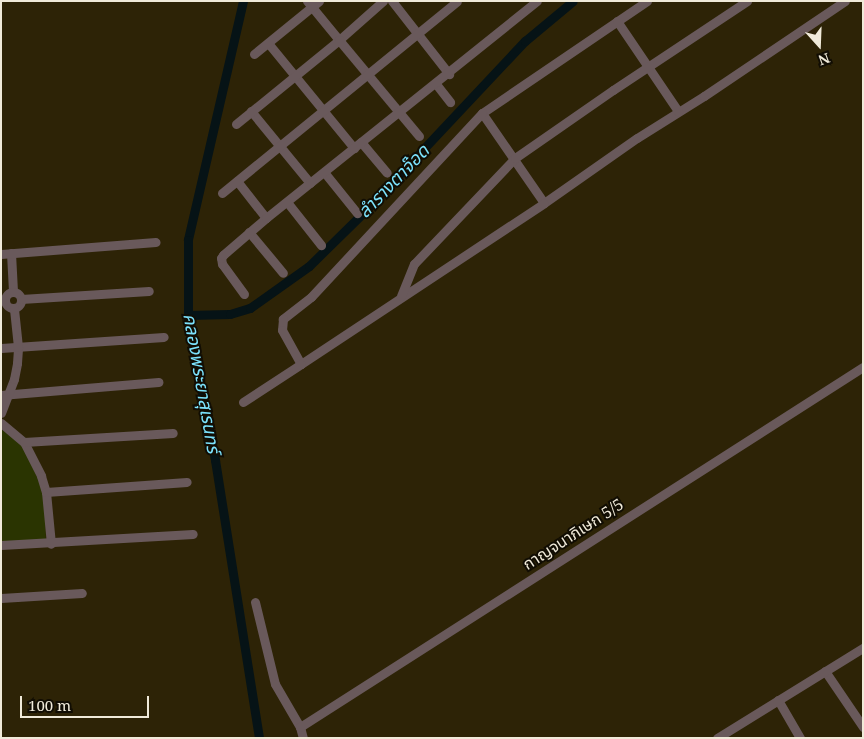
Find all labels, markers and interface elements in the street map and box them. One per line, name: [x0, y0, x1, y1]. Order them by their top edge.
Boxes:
north arrow: [794, 20, 844, 70]
text: N: [816, 49, 833, 70]
water label: ลำรางตาจ๊อด: [353, 140, 433, 222]
water label: คลองพระยาสุเรนทร์: [179, 311, 225, 455]
street label: กาญจนาภิเษก 5/5: [519, 494, 627, 574]
scale bar: [22, 686, 151, 718]
text: 100 m: [28, 695, 71, 715]

